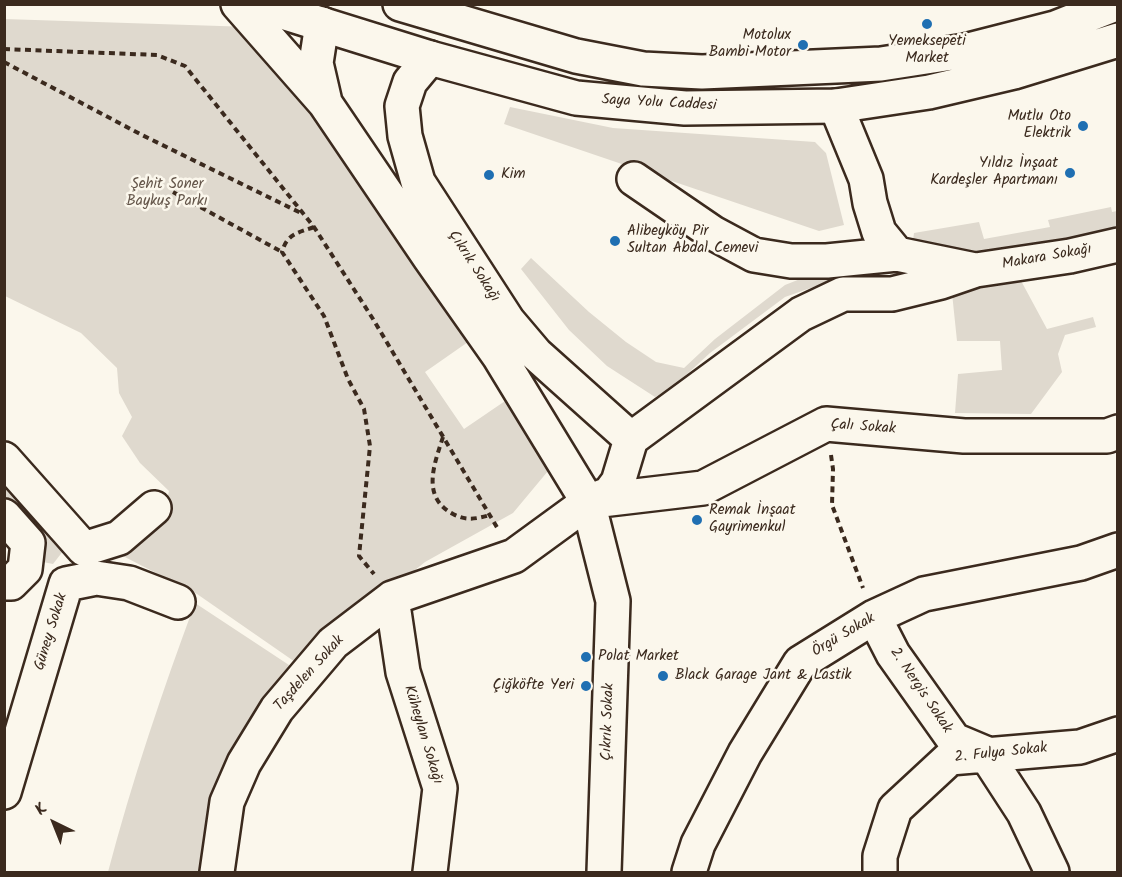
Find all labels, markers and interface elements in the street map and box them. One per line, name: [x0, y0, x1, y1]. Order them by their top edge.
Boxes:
marker: Yemeksepeti Market: [920, 17, 934, 31]
place label: Motolux Bambi Motor: [709, 27, 791, 62]
place label: Yemeksepeti Market: [888, 33, 966, 68]
marker: Motolux Bambi Motor: [796, 38, 810, 52]
street label: Saya Yolu Caddesi: [601, 92, 717, 116]
place label: Mutlu Oto Elektrik: [1007, 108, 1071, 143]
marker: Mutlu Oto Elektrik: [1076, 119, 1090, 133]
place label: Yıldız İnşaat Kardeşler Apartmanı: [930, 155, 1058, 190]
place label: Kim: [501, 166, 525, 184]
marker: Yıldız İnşaat Kardeşler Apartmanı: [1063, 166, 1077, 180]
marker: Kim: [482, 168, 496, 182]
park label: Şehit Soner Baykuş Parkı: [126, 176, 208, 211]
place label: Alibeyköy Pir Sultan Abdal Cemevi: [627, 223, 758, 258]
street label: Çıkrık Sokağı: [443, 228, 503, 306]
marker: Alibeyköy Pir Sultan Abdal Cemevi: [608, 234, 622, 248]
street label: Makara Sokağı: [1001, 241, 1093, 275]
street label: Çalı Sokak: [830, 417, 896, 439]
place label: Remak İnşaat Gayrimenkul: [709, 502, 795, 537]
marker: Remak İnşaat Gayrimenkul: [690, 513, 704, 527]
street label: Güney Sokak: [32, 591, 72, 673]
street label: Örgü Sokak: [809, 610, 879, 662]
street label: Taşdelen Sokak: [271, 632, 349, 716]
street label: 2. Nergis Sokak: [885, 645, 955, 737]
place label: Polat Market: [598, 648, 679, 666]
marker: Polat Market: [579, 650, 593, 664]
place label: Black Garage Jant & Lastik: [675, 667, 852, 685]
marker: Black Garage Jant & Lastik: [656, 669, 670, 683]
place label: Çiğköfte Yeri: [492, 677, 574, 695]
marker: Çiğköfte Yeri: [579, 679, 593, 693]
street label: Küheylan Sokağı: [398, 683, 446, 787]
street label: Çıkrık Sokak: [599, 683, 619, 761]
street label: 2. Fulya Sokak: [954, 740, 1048, 768]
north arrow: [24, 793, 84, 853]
text: K: [29, 797, 53, 822]

